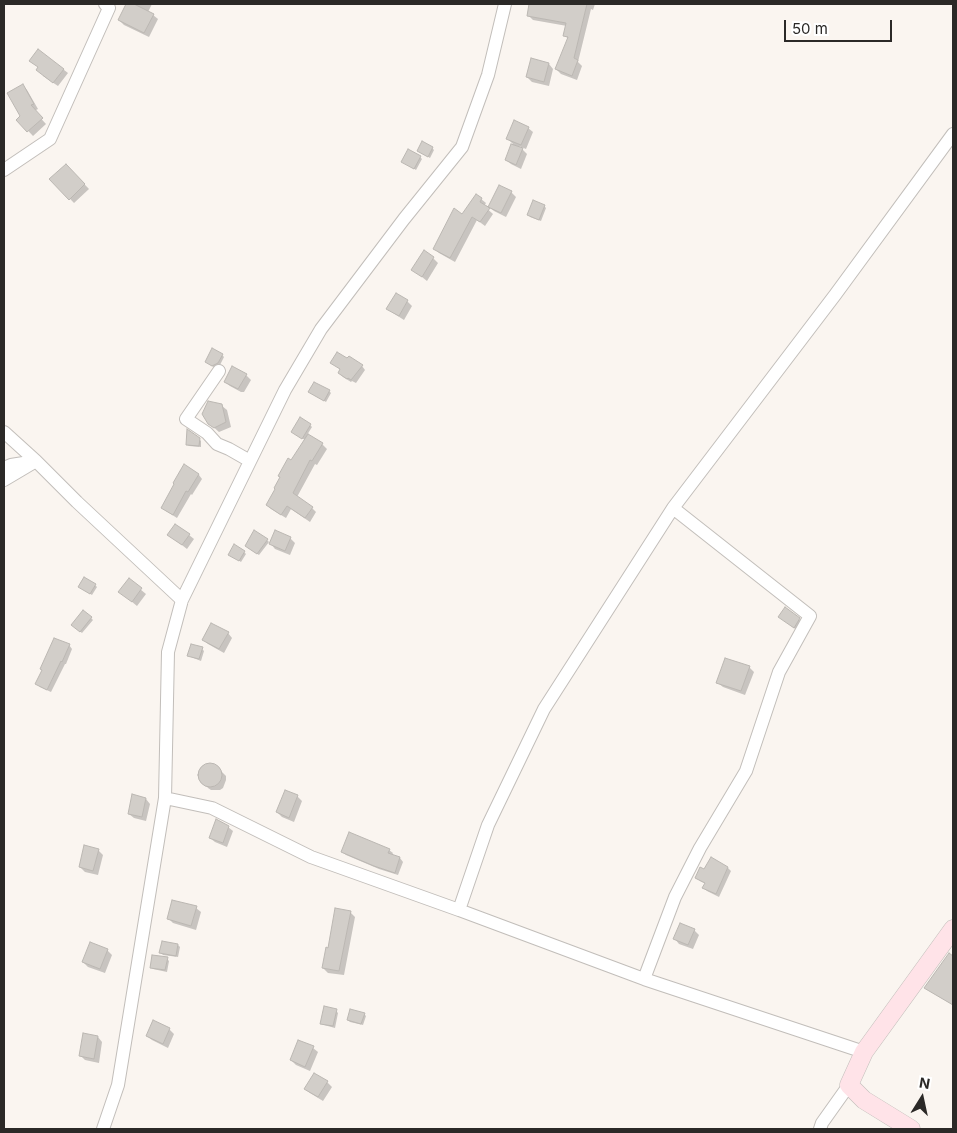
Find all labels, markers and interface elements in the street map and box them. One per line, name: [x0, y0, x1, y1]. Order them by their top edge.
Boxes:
scale bar: [787, 10, 894, 42]
text: 50 m: [792, 19, 828, 38]
north arrow: [897, 1073, 947, 1123]
text: N: [918, 1073, 931, 1092]

